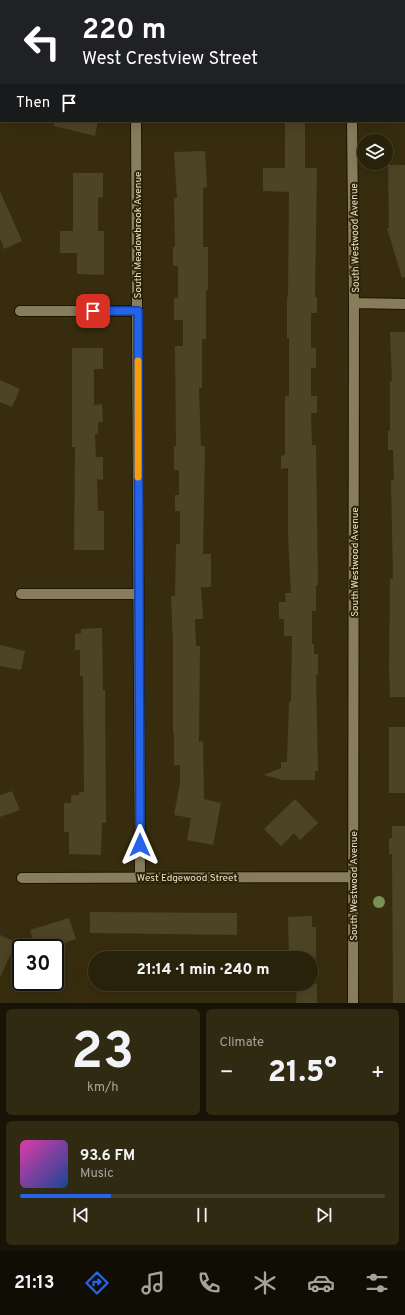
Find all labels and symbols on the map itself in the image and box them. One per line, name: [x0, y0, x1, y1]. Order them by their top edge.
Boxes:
street label: South Meadowbrook Avenue: [132, 172, 145, 298]
street label: South Westwood Avenue: [348, 183, 363, 293]
pin: [76, 294, 110, 328]
street label: South Westwood Avenue: [349, 507, 362, 617]
position arrow: [119, 824, 161, 866]
street label: South Westwood Avenue: [348, 831, 361, 941]
street label: West Edgewood Street: [137, 872, 237, 885]
speed limit sign: 30: [12, 939, 64, 991]

